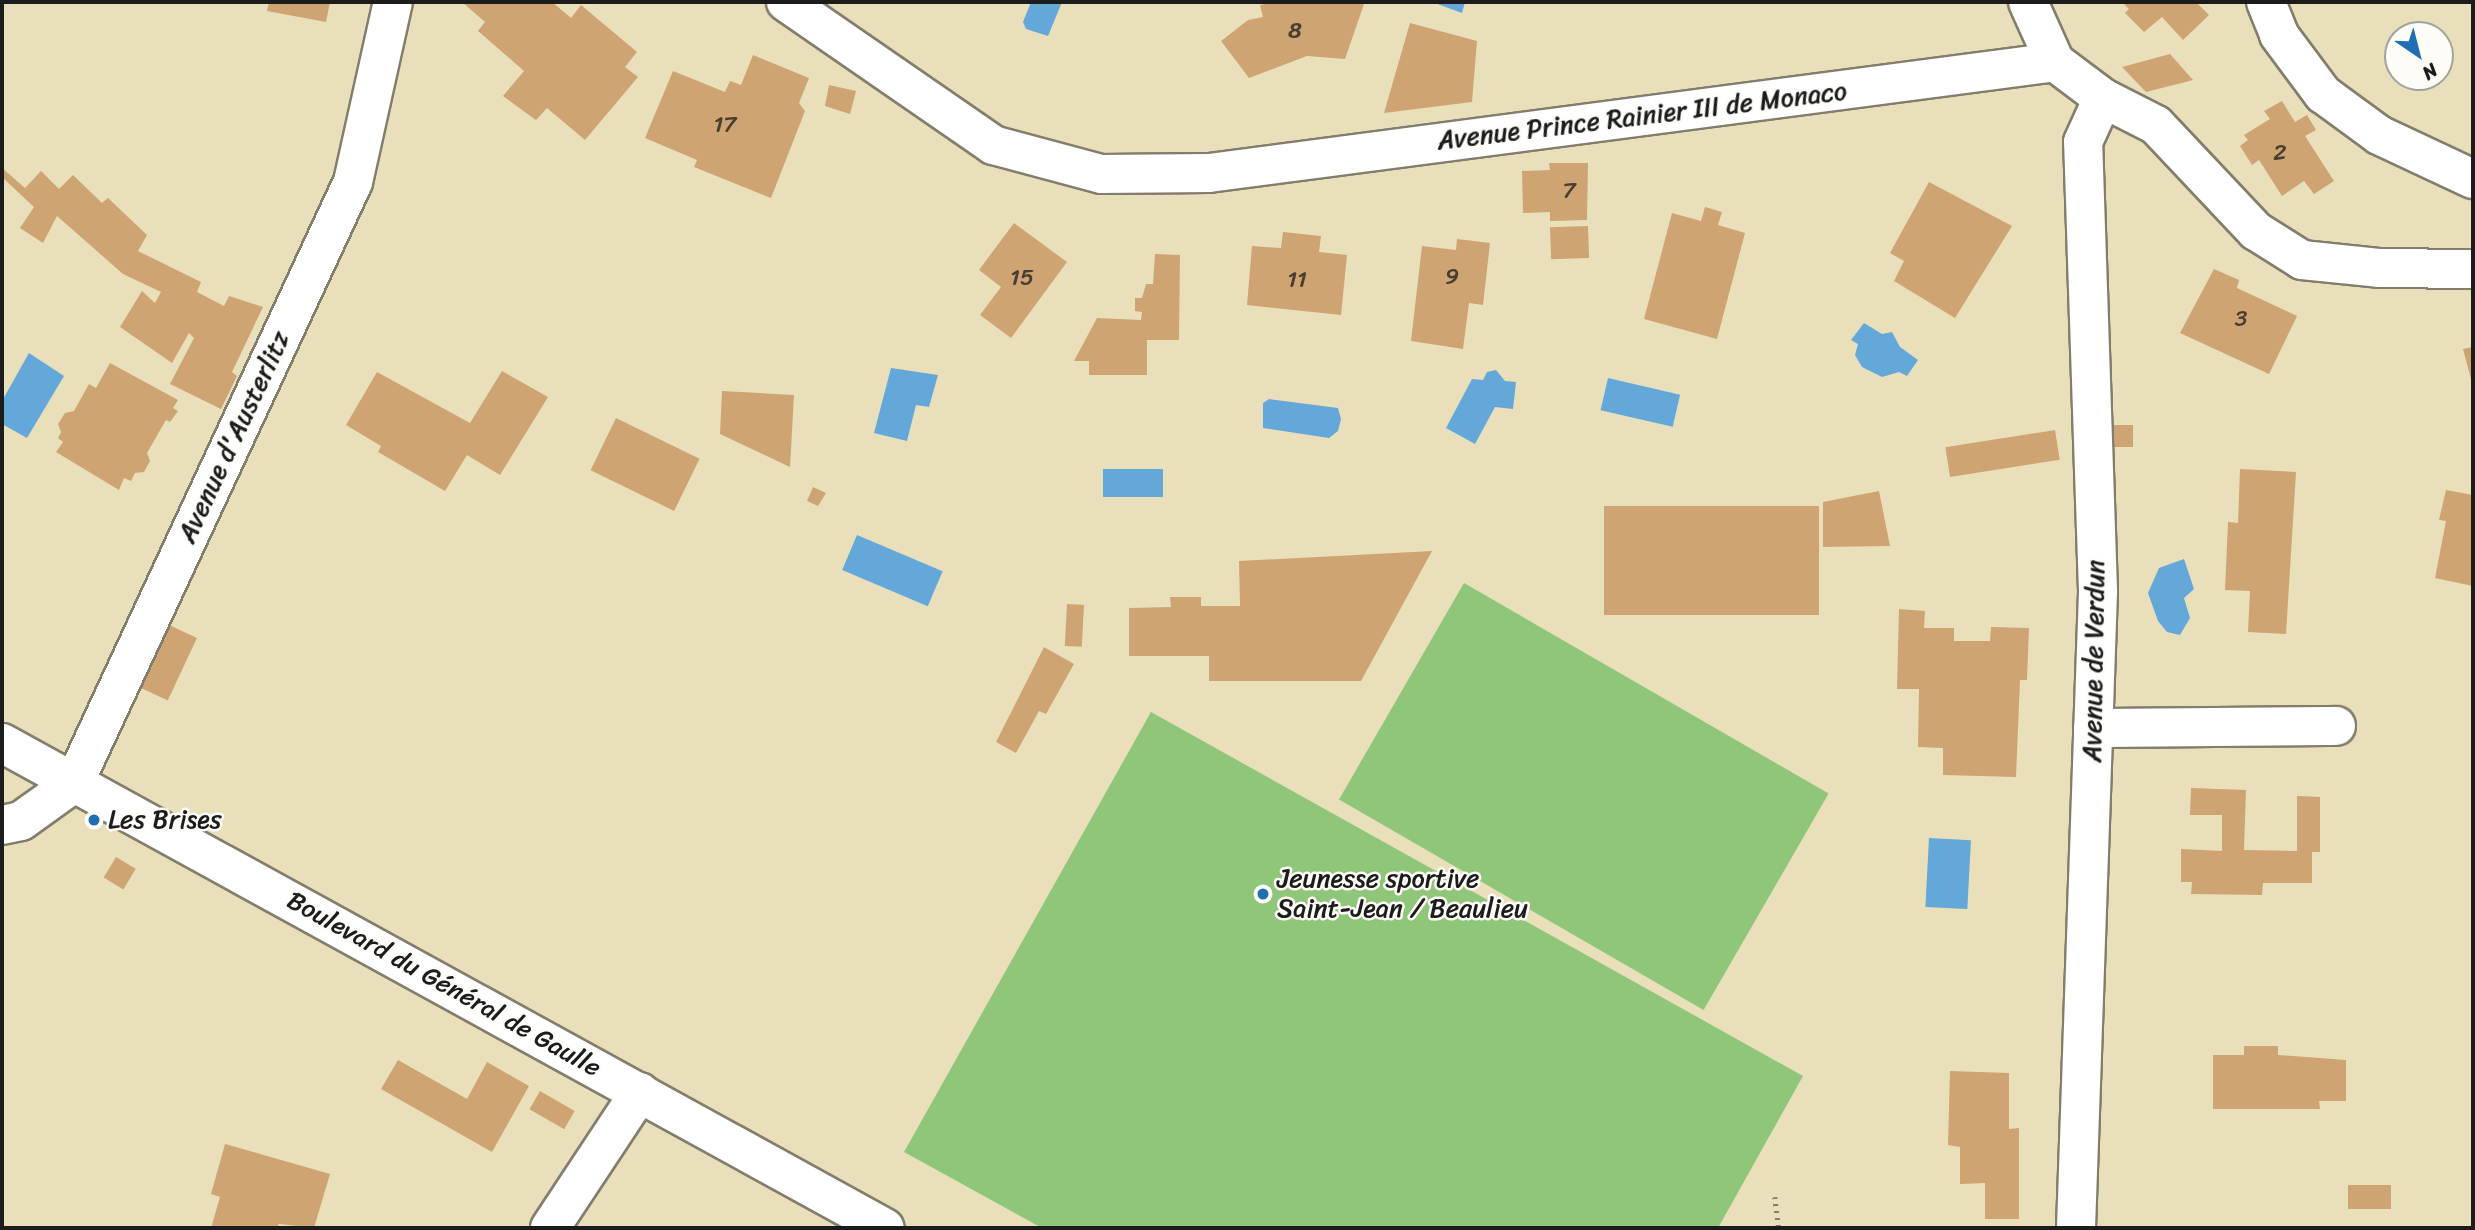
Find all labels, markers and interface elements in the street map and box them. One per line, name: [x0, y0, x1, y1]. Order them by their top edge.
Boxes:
house number: 8: [1288, 17, 1302, 45]
north arrow: [2384, 21, 2454, 91]
text: N: [2415, 55, 2445, 89]
street label: Avenue Prince Rainier III de Monaco: [1435, 75, 1849, 157]
house number: 17: [714, 111, 736, 139]
house number: 2: [2273, 139, 2287, 167]
house number: 7: [1562, 177, 1576, 205]
house number: 9: [1445, 263, 1459, 291]
house number: 15: [1010, 264, 1034, 292]
house number: 11: [1287, 266, 1307, 294]
house number: 3: [2235, 305, 2247, 333]
street label: Avenue d'Austerlitz: [172, 327, 296, 547]
street label: Avenue de Verdun: [2077, 559, 2111, 763]
place label: Les Brises: [108, 804, 222, 836]
marker: Les Brises: [86, 812, 102, 828]
place label: Jeunesse sportive Saint-Jean / Beaulieu: [1277, 863, 1528, 924]
street label: Boulevard du Général de Gaulle: [282, 885, 606, 1083]
marker: Jeunesse sportive Saint-Jean / Beaulieu: [1255, 886, 1271, 902]

